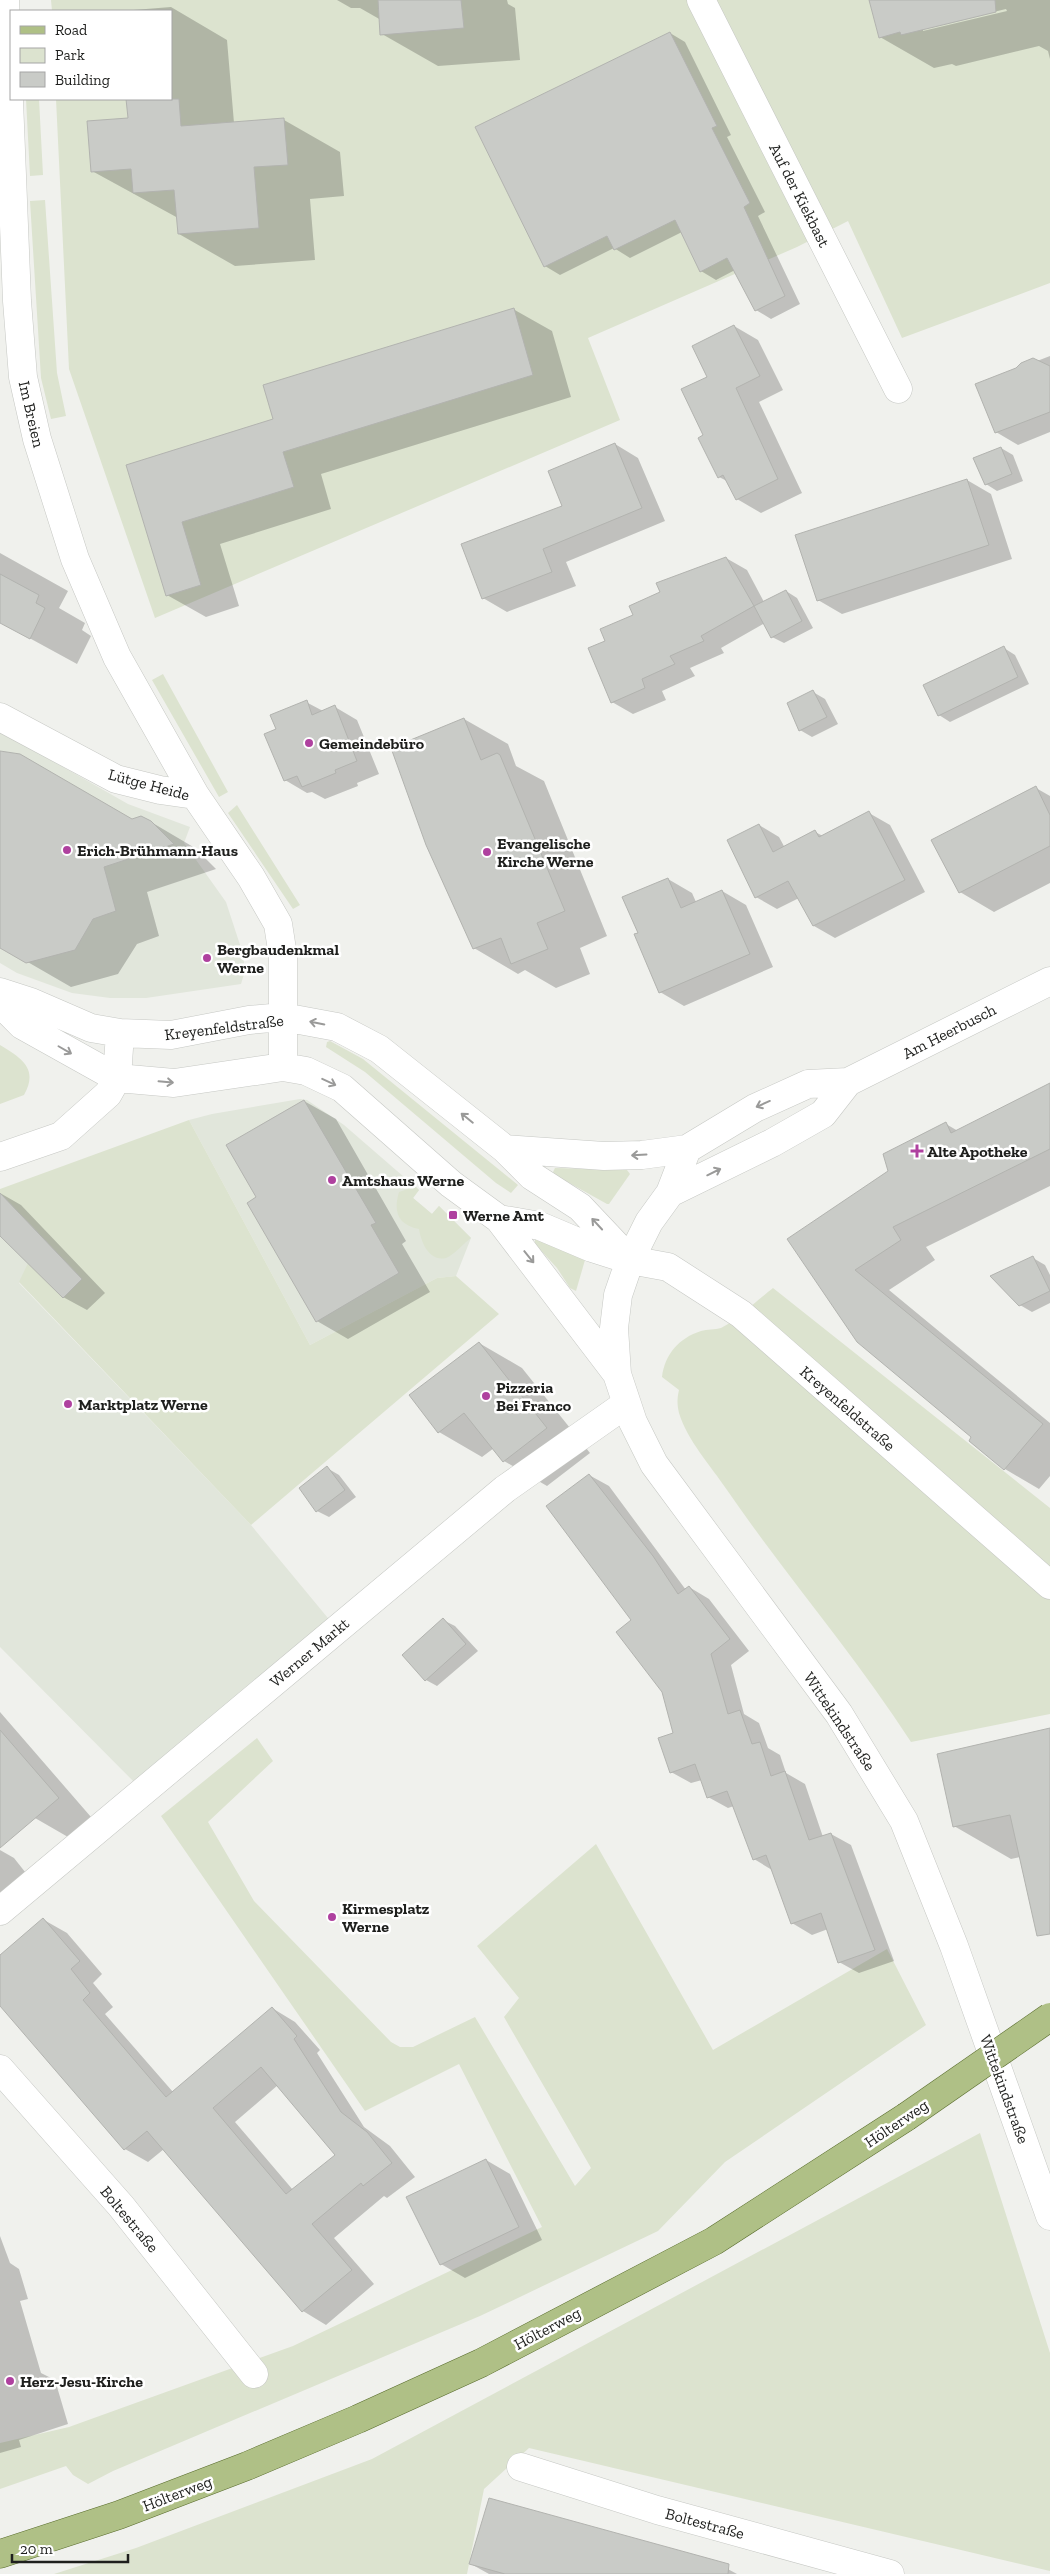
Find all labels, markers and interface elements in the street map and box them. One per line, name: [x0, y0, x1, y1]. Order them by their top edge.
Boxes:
legend: [10, 10, 172, 100]
text: Road: [55, 21, 88, 39]
text: Park: [55, 46, 85, 64]
text: Building: [55, 71, 110, 89]
street label: Auf der Kiekbast: [765, 140, 834, 250]
street label: Im Breien: [15, 379, 49, 450]
place label: Gemeindebüro: [319, 734, 425, 753]
marker: Gemeindebüro: [303, 737, 315, 749]
street label: Lütge Heide: [106, 765, 192, 804]
place label: Evangelische Kirche Werne: [497, 834, 594, 871]
place label: Erich-Brühmann-Haus: [77, 841, 238, 860]
marker: Erich-Brühmann-Haus: [61, 844, 73, 856]
marker: Evangelische Kirche Werne: [481, 846, 493, 858]
place label: Bergbaudenkmal Werne: [217, 940, 339, 977]
marker: Bergbaudenkmal Werne: [201, 952, 213, 964]
street label: Am Heerbusch: [899, 1000, 999, 1063]
street label: Kreyenfeldstraße: [163, 1011, 285, 1044]
one-way arrow: [310, 1018, 326, 1028]
one-way arrow: [57, 1045, 72, 1055]
one-way arrow: [157, 1078, 173, 1087]
one-way arrow: [321, 1078, 336, 1088]
one-way arrow: [756, 1100, 771, 1110]
one-way arrow: [461, 1113, 474, 1124]
place label: Alte Apotheke: [927, 1142, 1028, 1161]
marker: Alte Apotheke: [911, 1145, 923, 1157]
one-way arrow: [631, 1151, 647, 1160]
one-way arrow: [706, 1167, 721, 1176]
place label: Amtshaus Werne: [342, 1171, 464, 1190]
marker: Amtshaus Werne: [326, 1174, 338, 1186]
place label: Werne Amt: [463, 1206, 544, 1225]
marker: Werne Amt: [447, 1209, 459, 1221]
one-way arrow: [591, 1218, 603, 1231]
one-way arrow: [524, 1250, 535, 1263]
street label: Kreyenfeldstraße: [796, 1362, 899, 1455]
place label: Pizzeria Bei Franco: [496, 1378, 572, 1415]
marker: Pizzeria Bei Franco: [480, 1390, 492, 1402]
place label: Marktplatz Werne: [78, 1395, 208, 1414]
marker: Marktplatz Werne: [62, 1398, 74, 1410]
street label: Werner Markt: [266, 1614, 353, 1691]
street label: Wittekindstraße: [800, 1668, 880, 1774]
place label: Kirmesplatz Werne: [342, 1899, 430, 1936]
marker: Kirmesplatz Werne: [326, 1911, 338, 1923]
street label: Wittekindstraße: [976, 2032, 1033, 2146]
street label: Hölterweg: [861, 2095, 932, 2152]
street label: Boltestraße: [96, 2182, 163, 2256]
street label: Hölterweg: [511, 2303, 584, 2354]
place label: Herz-Jesu-Kirche: [20, 2372, 143, 2391]
marker: Herz-Jesu-Kirche: [4, 2375, 16, 2387]
street label: Hölterweg: [140, 2471, 215, 2515]
street label: Boltestraße: [663, 2504, 746, 2543]
scale bar: [12, 2532, 129, 2564]
text: 20 m: [20, 2540, 53, 2558]

